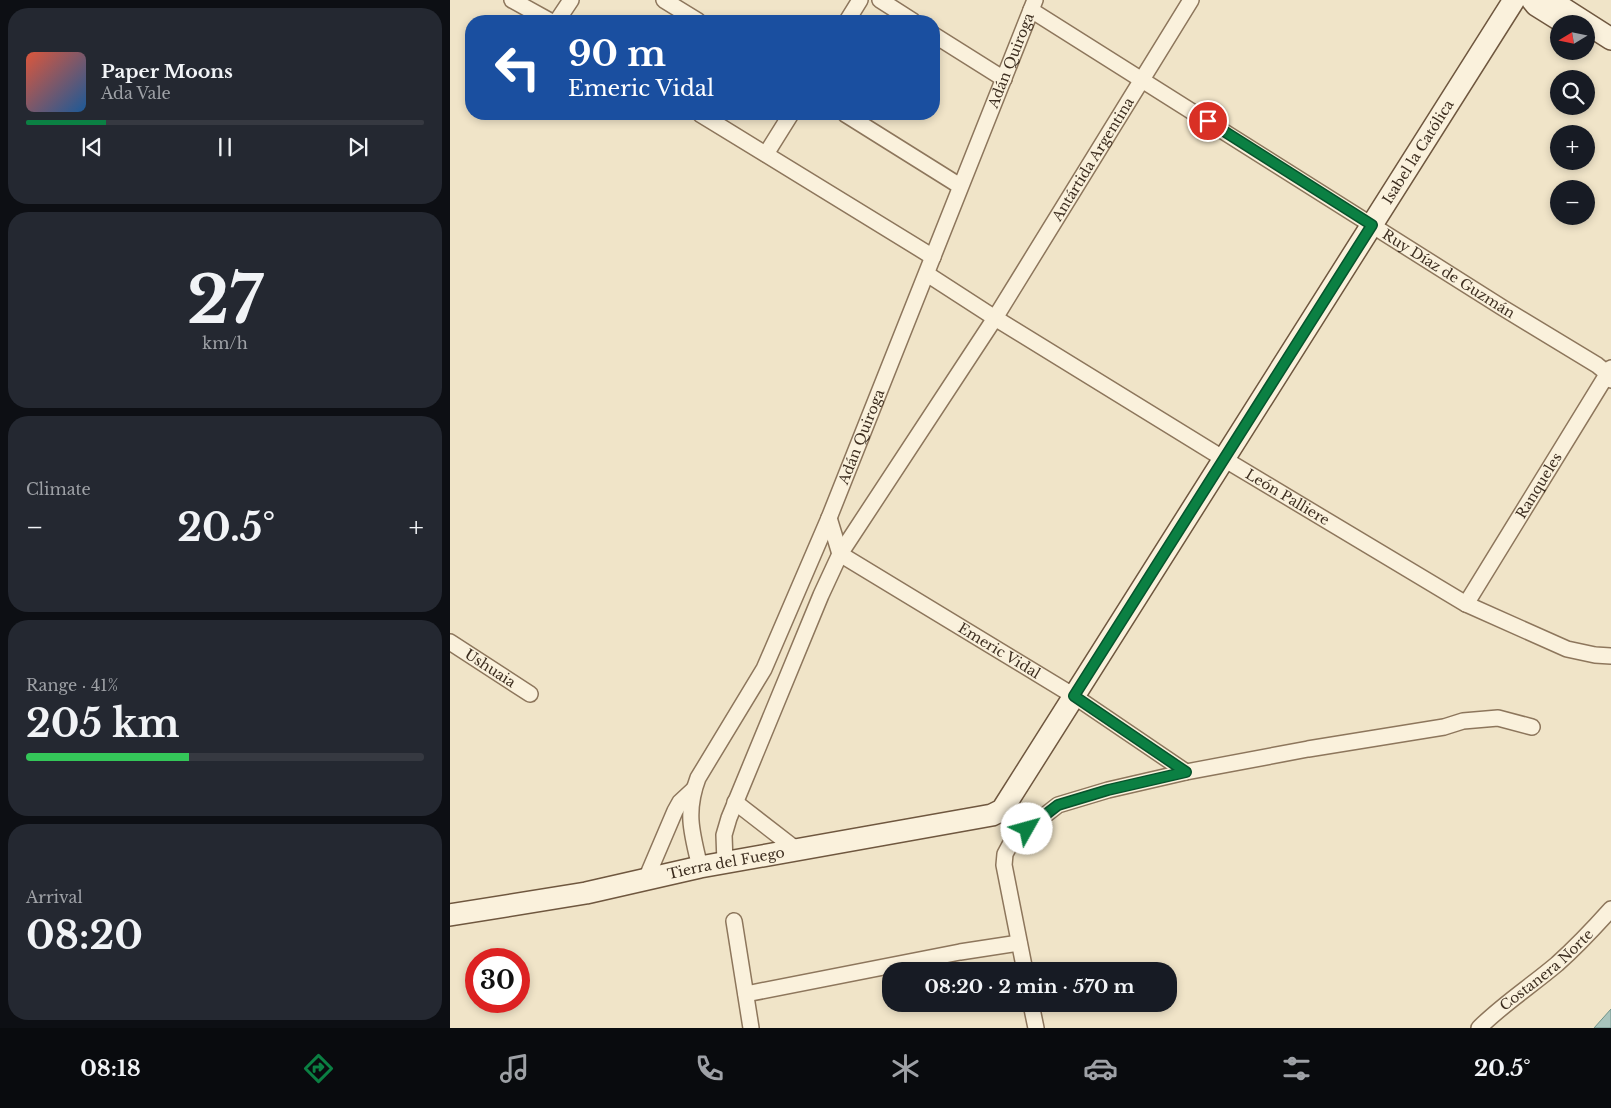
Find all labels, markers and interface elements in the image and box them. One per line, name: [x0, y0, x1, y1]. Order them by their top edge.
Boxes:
street label: Adán Quiroga: [984, 10, 1038, 112]
north arrow: [1550, 15, 1595, 60]
map controls: [1550, 15, 1595, 225]
text: 90 m: [568, 32, 666, 75]
icon: left: [485, 35, 550, 100]
text: Paper Moons: [101, 60, 233, 83]
button: search: [1550, 70, 1595, 115]
text: Emeric Vidal: [568, 75, 714, 102]
text: Ada Vale: [101, 83, 171, 103]
street label: Antártida Argentina: [1047, 94, 1138, 225]
street label: Isabel la Católica: [1378, 96, 1458, 207]
pin: [1187, 100, 1229, 142]
icon: arrive: [1194, 107, 1222, 135]
button: +: [1550, 125, 1595, 170]
icon: previous: [78, 133, 106, 161]
icon: pause: [211, 133, 239, 161]
icon: next: [344, 133, 372, 161]
button: −: [1550, 180, 1595, 225]
street label: Ruy Díaz de Guzmán: [1379, 225, 1519, 322]
text: 27: [187, 260, 263, 341]
text: km/h: [202, 333, 248, 353]
street label: Adán Quiroga: [834, 386, 888, 488]
street label: Ranqueles: [1512, 449, 1566, 522]
street label: León Palliere: [1242, 465, 1333, 529]
text: Climate: [26, 479, 91, 499]
text: 20.5°: [177, 504, 275, 551]
text: −: [26, 510, 44, 545]
text: +: [409, 510, 424, 545]
street label: Emeric Vidal: [955, 619, 1044, 683]
street label: Ushuaia: [461, 645, 519, 691]
text: Range · 41%: [26, 675, 118, 695]
text: 205 km: [26, 700, 179, 747]
position arrow: [1000, 802, 1052, 854]
street label: Tierra del Fuego: [666, 843, 786, 883]
text: Arrival: [26, 887, 83, 907]
text: 08:20: [26, 912, 143, 959]
street label: Costanera Norte: [1496, 925, 1597, 1015]
speed limit sign: 30: [465, 948, 530, 1013]
text: 08:20 · 2 min · 570 m: [924, 975, 1135, 998]
icon: directions: [301, 1051, 336, 1086]
icon: music: [497, 1051, 532, 1086]
icon: phone: [692, 1051, 727, 1086]
icon: climate: [888, 1051, 923, 1086]
icon: car: [1083, 1051, 1118, 1086]
icon: filters: [1279, 1051, 1314, 1086]
text: 08:18: [80, 1055, 141, 1082]
text: 20.5°: [1474, 1055, 1531, 1082]

